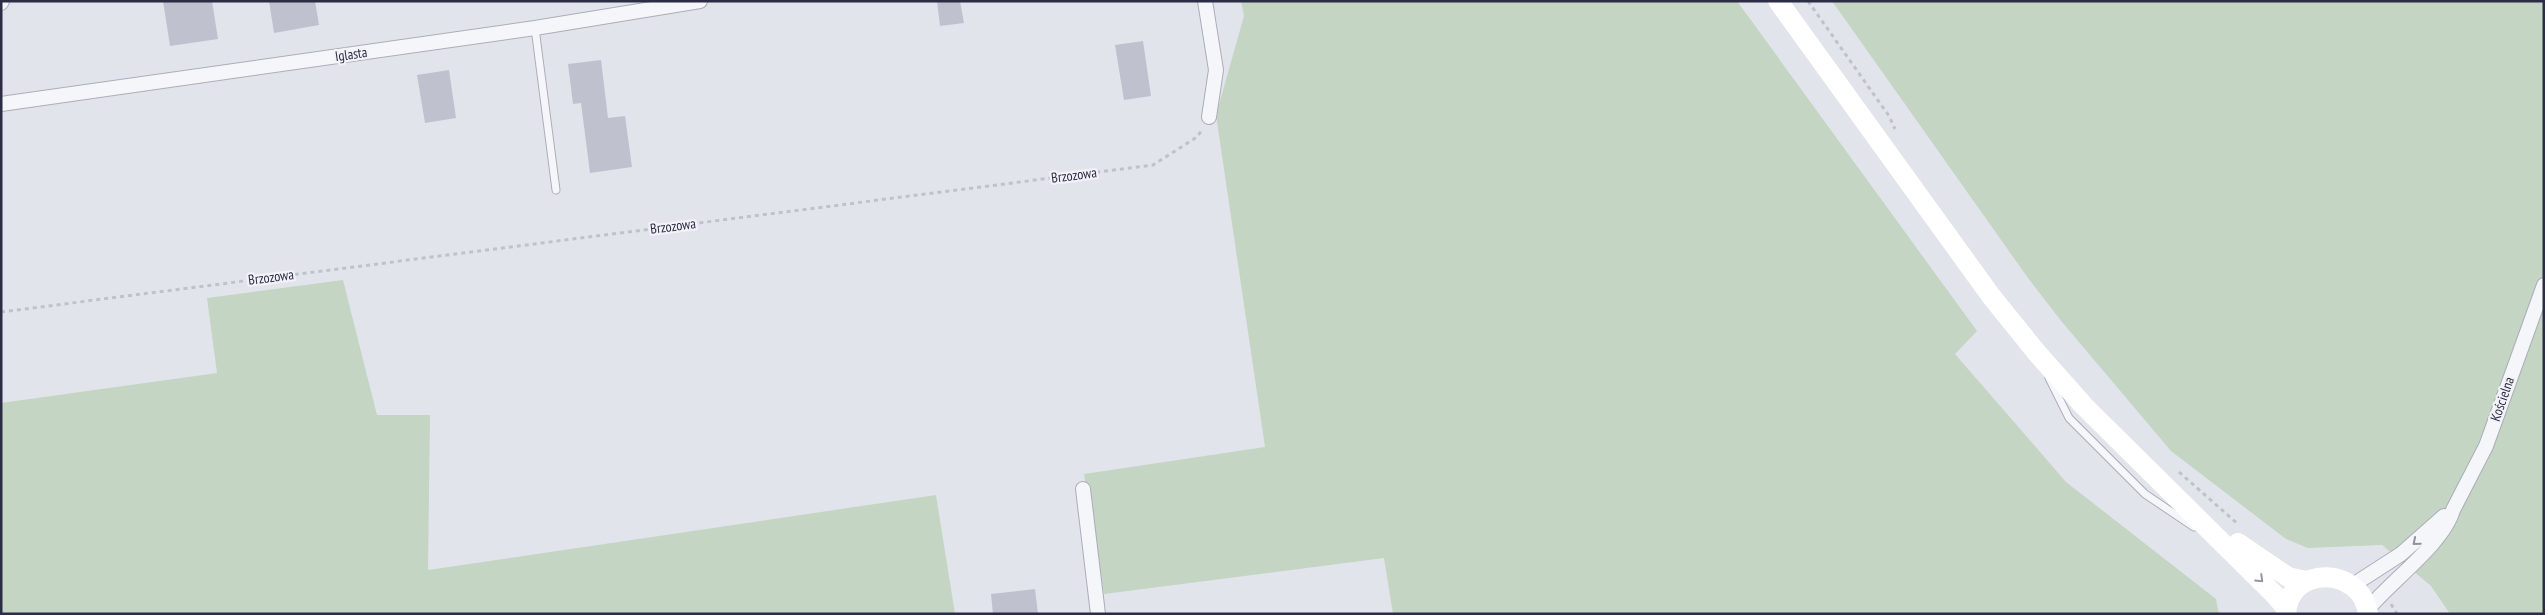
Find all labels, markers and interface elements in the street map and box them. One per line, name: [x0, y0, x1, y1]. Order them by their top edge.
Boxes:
street label: Iglasta: [334, 43, 368, 65]
street label: Brzozowa: [1050, 163, 1098, 187]
street label: Brzozowa: [649, 214, 697, 238]
street label: Brzozowa: [247, 265, 295, 289]
street label: Kościelna: [2486, 374, 2518, 424]
one-way arrow: [2413, 536, 2422, 545]
one-way arrow: [2254, 574, 2263, 583]

